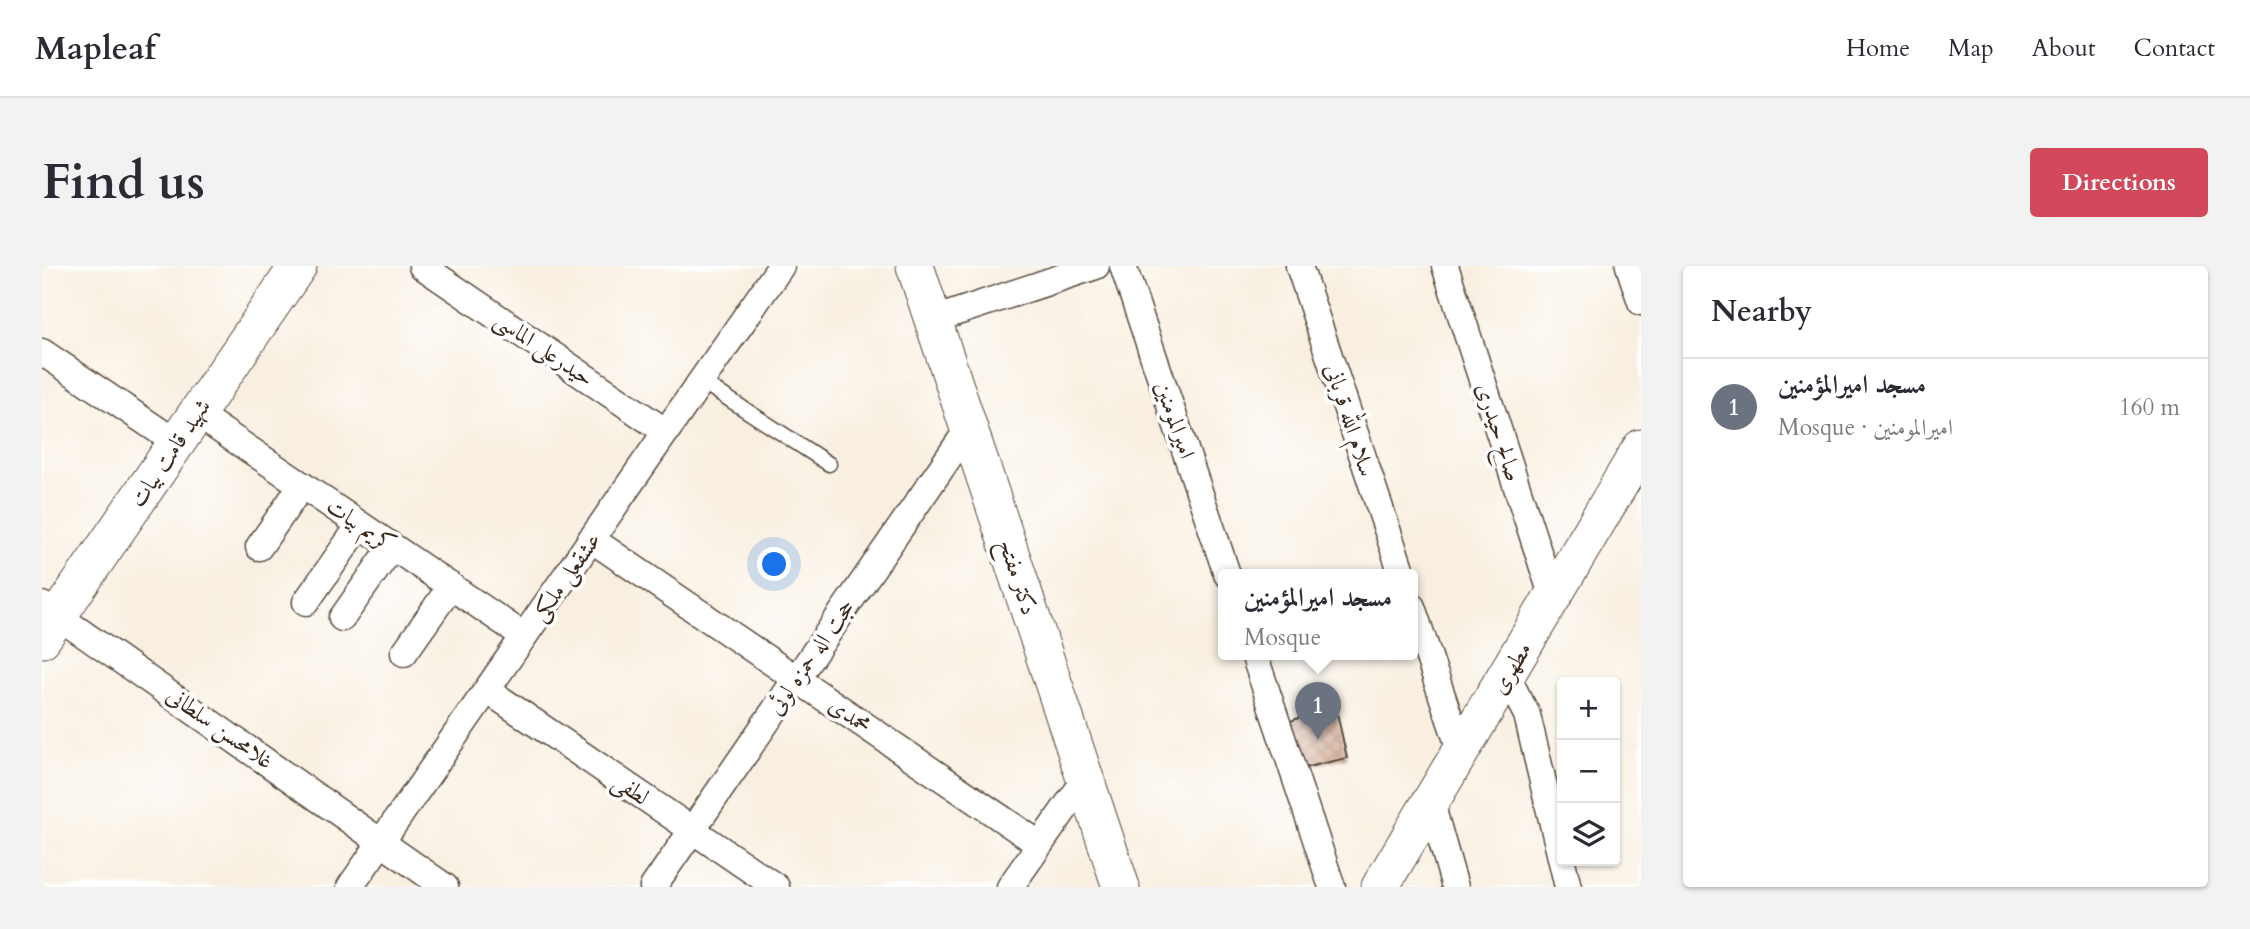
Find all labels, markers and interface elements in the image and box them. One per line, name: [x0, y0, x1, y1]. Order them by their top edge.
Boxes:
text: Mapleaf: [35, 26, 156, 71]
text: Home: [1846, 32, 1910, 65]
text: Map: [1948, 32, 1994, 65]
text: About: [2032, 32, 2096, 65]
text: Contact: [2134, 32, 2215, 65]
button: Directions: [2030, 148, 2208, 217]
text: Find us: [42, 149, 205, 216]
text: Nearby: [1711, 291, 1812, 332]
street label: حیدرعلی الماسی: [487, 304, 600, 395]
street label: سلام الله قربانی: [1313, 359, 1386, 482]
text: مسجد امیرالمؤمنین: [1778, 367, 1926, 402]
street label: امیرالمومنین: [1147, 377, 1203, 463]
street label: صالح حیدری: [1465, 379, 1529, 486]
text: 1: [1728, 392, 1740, 423]
text: 160 m: [2119, 392, 2180, 423]
street label: شهید قامت بیات: [122, 393, 218, 513]
text: Mosque · امیرالمومنین: [1778, 412, 1953, 443]
street label: کریم بیات: [318, 491, 402, 563]
street label: عشقعلی ملکی: [524, 526, 610, 629]
street label: دکتر مفتح: [986, 535, 1045, 620]
your location: [757, 547, 791, 581]
popup: [1218, 569, 1418, 660]
text: مسجد امیرالمؤمنین: [1244, 580, 1392, 615]
street label: حجت اله حمزه لوئی: [760, 593, 862, 721]
text: Mosque: [1244, 622, 1321, 653]
street label: مطهری: [1483, 636, 1539, 700]
map controls: [1557, 677, 1620, 866]
button: +: [1557, 677, 1620, 740]
street label: غلامحسن سلطانی: [160, 680, 280, 776]
pin: 1: [1295, 682, 1341, 740]
street label: محمدی: [823, 690, 878, 741]
button: −: [1557, 740, 1620, 803]
street label: لطفی: [606, 766, 655, 813]
button: layers: [1557, 803, 1620, 866]

